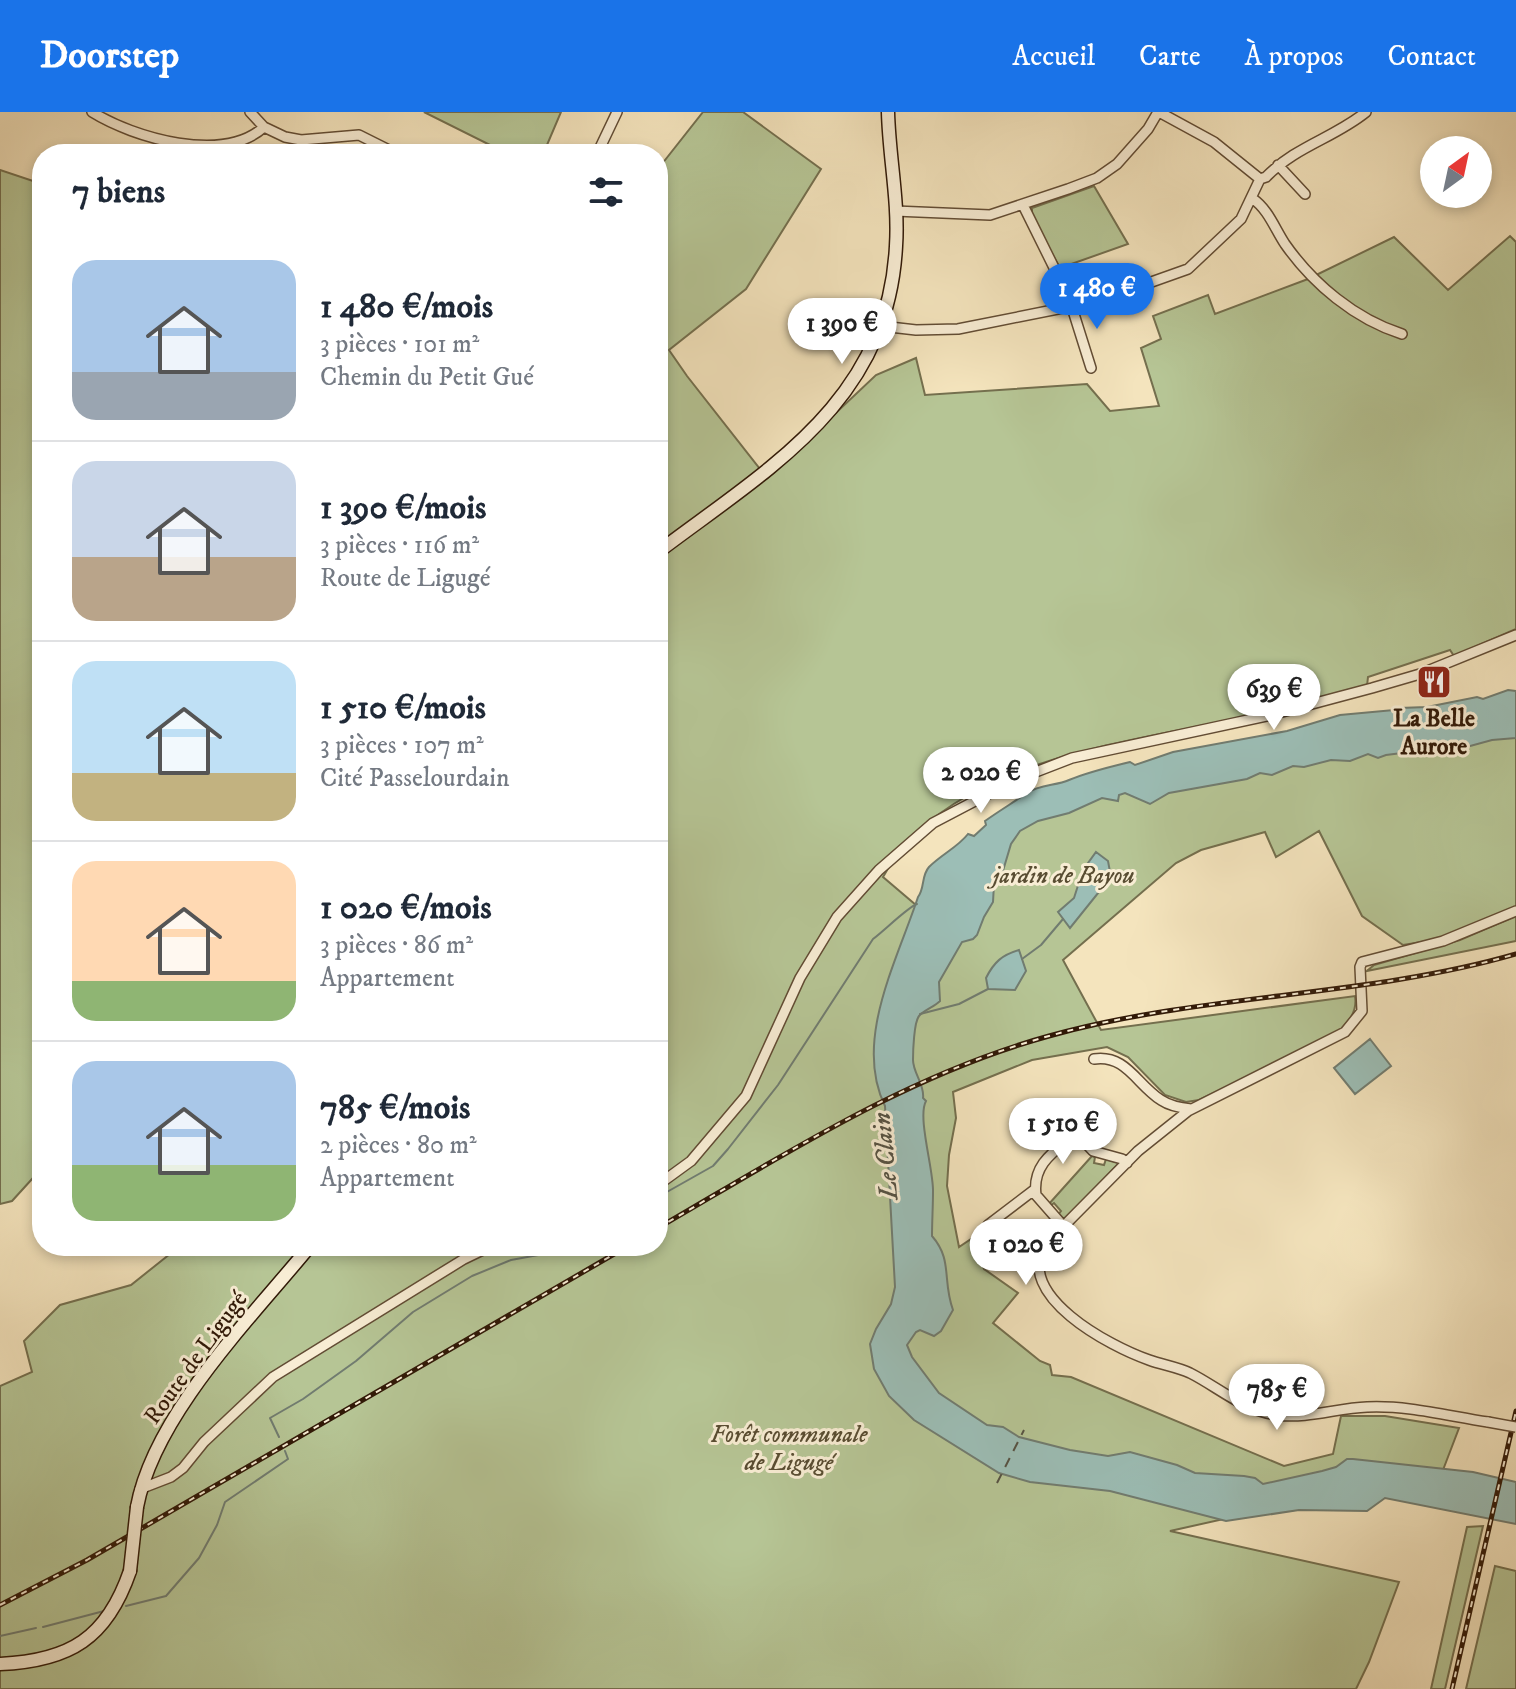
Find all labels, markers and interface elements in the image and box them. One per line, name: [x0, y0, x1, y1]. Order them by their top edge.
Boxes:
text: Doorstep: [40, 32, 179, 80]
text: Accueil: [1012, 39, 1095, 74]
text: Carte: [1139, 39, 1201, 74]
text: À propos: [1245, 39, 1343, 74]
text: Contact: [1387, 39, 1476, 74]
north arrow: [1420, 136, 1492, 208]
map controls: [1420, 136, 1492, 208]
icon: filters: [584, 170, 628, 214]
text: 7 biens: [72, 171, 165, 213]
pin: 1 480 €: [1023, 263, 1171, 331]
text: 1 480 €: [1058, 272, 1136, 305]
text: 1 480 €/mois: [320, 286, 493, 328]
icon: home: [136, 292, 232, 388]
pin: 1 390 €: [768, 298, 916, 366]
text: 1 390 €: [806, 307, 878, 340]
text: 3 pièces · 101 m²: [320, 328, 479, 361]
text: Chemin du Petit Gué: [320, 361, 534, 394]
text: 1 390 €/mois: [320, 487, 486, 529]
icon: home: [136, 493, 232, 589]
text: 3 pièces · 116 m²: [320, 529, 479, 562]
text: Route de Ligugé: [320, 562, 490, 595]
restaurant icon: La Belle Aurore: [1415, 663, 1453, 701]
pin: 639 €: [1218, 664, 1330, 732]
text: 639 €: [1245, 673, 1303, 706]
text: 1 510 €/mois: [320, 687, 486, 729]
icon: home: [136, 693, 232, 789]
place label: La Belle Aurore: [1393, 704, 1475, 762]
text: 3 pièces · 107 m²: [320, 729, 484, 762]
pin: 2 020 €: [907, 747, 1055, 815]
text: 2 020 €: [941, 756, 1021, 789]
text: Cité Passelourdain: [320, 762, 510, 795]
park label: jardin de Bayou: [986, 861, 1135, 891]
text: 1 020 €/mois: [320, 887, 492, 929]
icon: home: [136, 893, 232, 989]
text: 3 pièces · 86 m²: [320, 929, 473, 962]
text: Appartement: [320, 962, 454, 995]
text: 785 €/mois: [320, 1087, 470, 1129]
icon: home: [136, 1093, 232, 1189]
pin: 1 510 €: [989, 1098, 1137, 1166]
text: 1 510 €: [1027, 1107, 1099, 1140]
water label: Le Clain: [866, 1111, 906, 1203]
text: 2 pièces · 80 m²: [320, 1129, 477, 1162]
text: Appartement: [320, 1162, 454, 1195]
pin: 1 020 €: [952, 1219, 1100, 1287]
text: 1 020 €: [988, 1228, 1064, 1261]
street label: Route de Ligugé: [138, 1285, 254, 1430]
pin: 785 €: [1221, 1364, 1333, 1432]
text: 785 €: [1247, 1373, 1307, 1406]
park label: Forêt communale de Ligugé: [711, 1420, 868, 1478]

